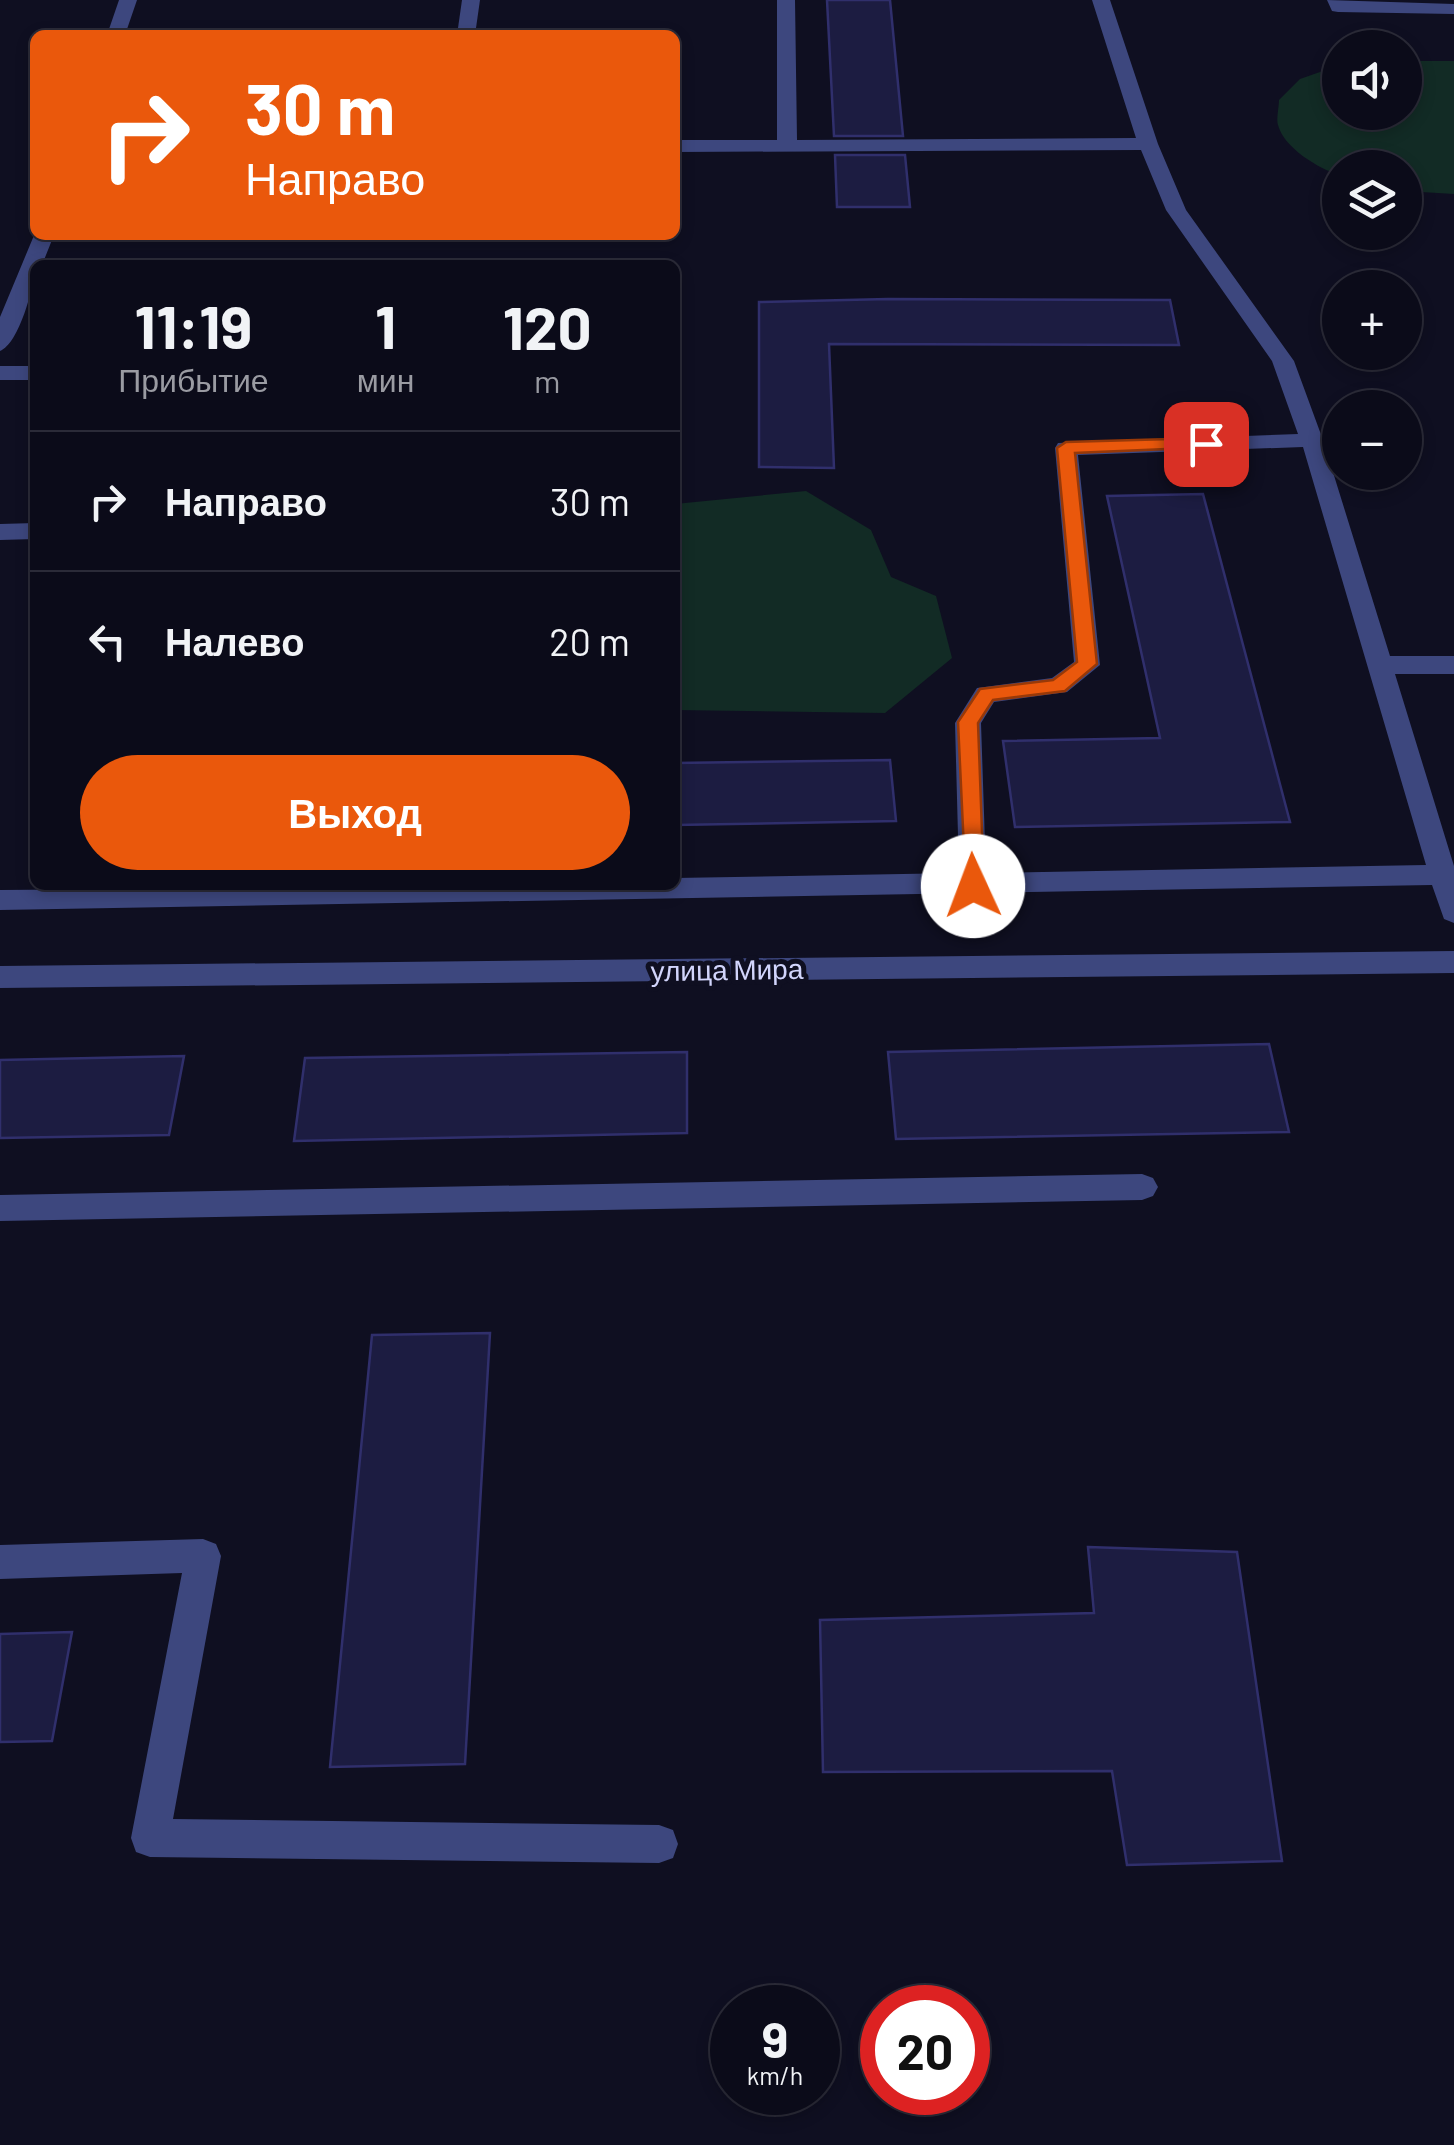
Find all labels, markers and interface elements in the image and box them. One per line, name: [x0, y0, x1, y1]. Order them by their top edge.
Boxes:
map controls: [1322, 30, 1422, 490]
button: sound: [1322, 30, 1422, 130]
text: 30 m: [245, 65, 395, 149]
icon: right: [80, 70, 210, 200]
text: Направо: [245, 150, 425, 204]
button: layers: [1322, 150, 1422, 250]
button: +: [1322, 270, 1422, 370]
text: 11:19: [135, 289, 252, 361]
text: 1: [375, 289, 396, 361]
text: 120: [503, 290, 592, 362]
text: Прибытие: [118, 360, 269, 398]
text: мин: [357, 360, 414, 398]
text: m: [534, 361, 560, 399]
button: −: [1322, 390, 1422, 490]
pin: [1164, 402, 1249, 487]
icon: arrive: [1179, 417, 1234, 472]
icon: right: [80, 474, 135, 529]
text: Направо: [165, 478, 327, 524]
text: 30 m: [550, 478, 630, 524]
icon: left: [80, 614, 135, 669]
text: Налево: [165, 618, 304, 664]
text: 20 m: [549, 618, 630, 664]
button: Выход: [80, 755, 630, 870]
position arrow: [921, 834, 1025, 938]
street label: улица Мира: [650, 951, 804, 987]
speed limit sign: 20: [860, 1985, 990, 2115]
text: 9: [762, 2008, 788, 2068]
text: km/h: [747, 2060, 803, 2090]

